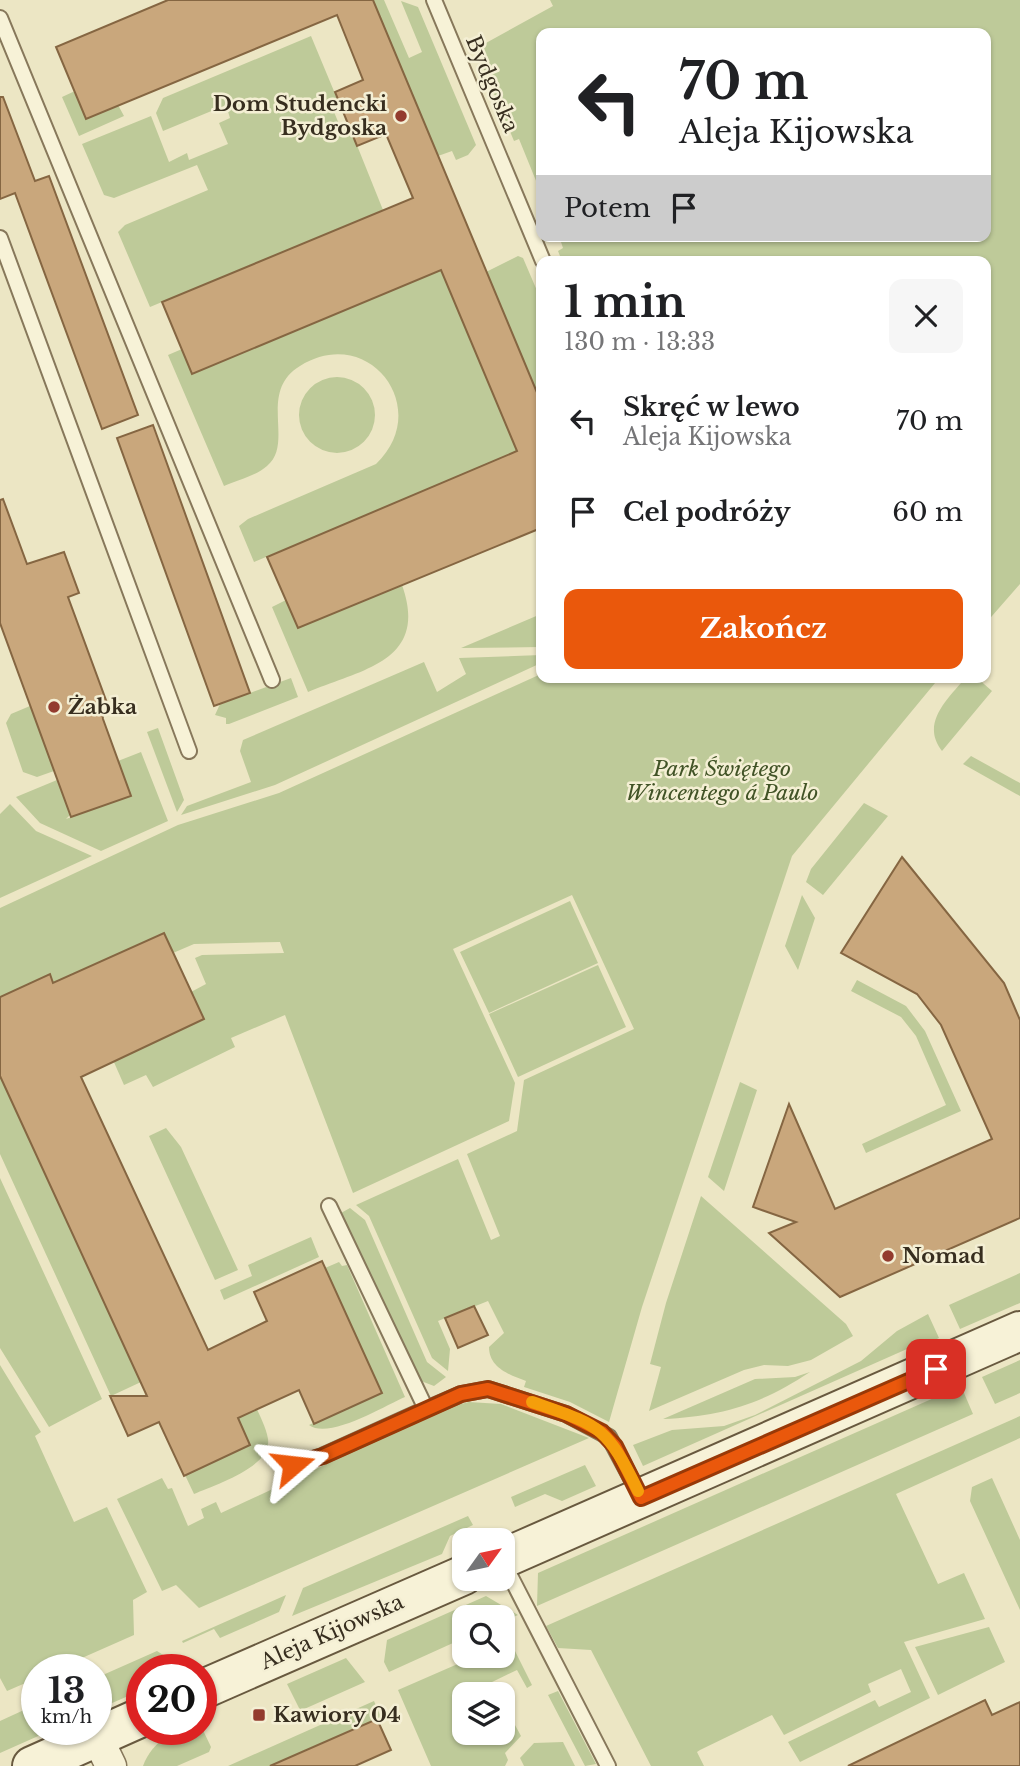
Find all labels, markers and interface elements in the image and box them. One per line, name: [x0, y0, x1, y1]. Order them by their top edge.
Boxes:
street label: Bydgoska: [460, 31, 524, 137]
text: 70 m: [679, 51, 809, 112]
icon: left: [564, 56, 655, 147]
place label: Dom Studencki Bydgoska: [213, 91, 387, 141]
marker: Dom Studencki Bydgoska: [393, 108, 409, 124]
text: Aleja Kijowska: [679, 112, 914, 152]
icon: arrive: [665, 189, 703, 227]
text: Potem: [564, 192, 651, 224]
text: 1 min: [564, 276, 686, 328]
button: close: [889, 279, 963, 353]
text: 130 m · 13:33: [564, 328, 715, 356]
text: Skręć w lewo: [623, 391, 800, 423]
icon: left: [564, 402, 602, 440]
text: 70 m: [896, 405, 963, 437]
text: Aleja Kijowska: [623, 423, 792, 451]
icon: arrive: [564, 493, 602, 531]
text: Cel podróży: [623, 496, 791, 528]
text: 60 m: [892, 496, 963, 528]
button: Zakończ: [564, 589, 963, 669]
place label: Żabka: [68, 694, 137, 720]
marker: Żabka: [46, 699, 62, 715]
park label: Park Świętego Wincentego á Paulo: [626, 756, 818, 806]
place label: Nomad: [902, 1243, 985, 1269]
marker: Nomad: [880, 1248, 896, 1264]
pin: [906, 1339, 966, 1399]
icon: arrive: [917, 1350, 955, 1388]
position arrow: [256, 1428, 330, 1502]
north arrow: [452, 1528, 514, 1591]
map controls: [452, 1528, 515, 1745]
street label: Aleja Kijowska: [255, 1589, 408, 1676]
button: search: [452, 1605, 515, 1668]
speed limit sign: 20: [126, 1654, 217, 1745]
text: 13: [48, 1669, 85, 1712]
button: layers: [452, 1682, 515, 1745]
place label: Kawiory 04: [273, 1702, 401, 1728]
text: km/h: [41, 1706, 92, 1728]
marker: Kawiory 04: [251, 1707, 267, 1723]

